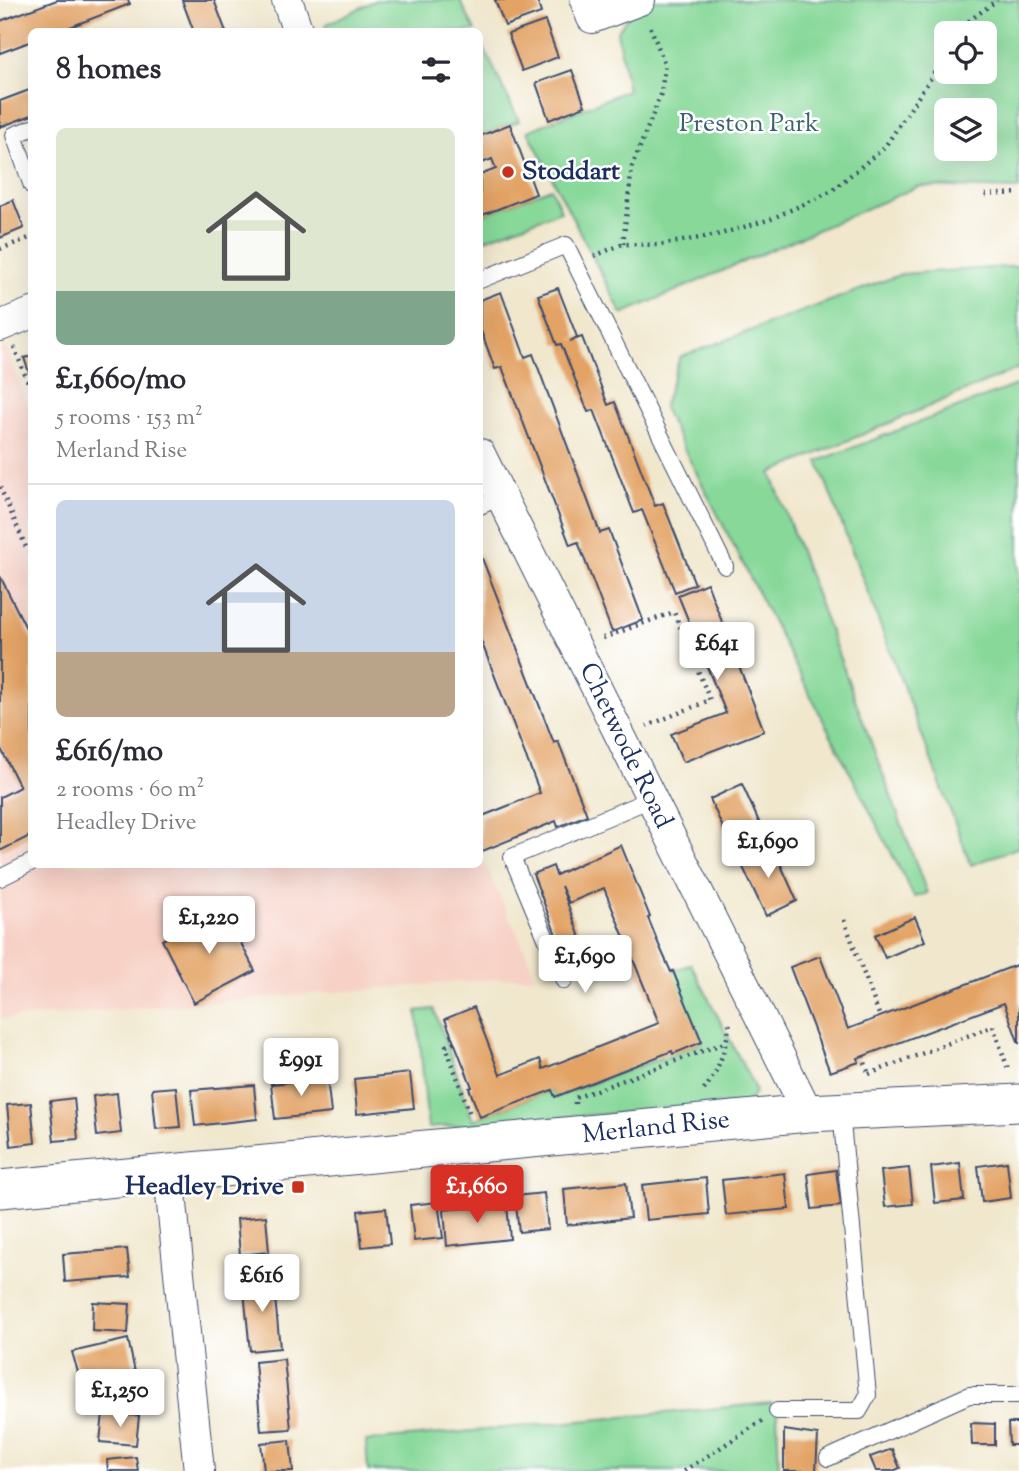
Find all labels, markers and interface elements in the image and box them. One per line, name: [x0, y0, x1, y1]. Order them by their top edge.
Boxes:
map controls: [934, 21, 997, 161]
button: locate: [934, 21, 997, 84]
text: 8 homes: [56, 49, 161, 92]
icon: filters: [417, 51, 455, 89]
button: layers: [934, 98, 997, 161]
park label: Preston Park: [679, 106, 819, 143]
place label: Stoddart: [522, 154, 620, 191]
marker: Stoddart: [500, 164, 516, 180]
icon: home: [193, 173, 319, 299]
text: £1,660/mo: [56, 359, 186, 402]
text: 5 rooms · 153 m²: [56, 402, 203, 435]
text: Merland Rise: [56, 435, 187, 468]
icon: home: [193, 545, 319, 671]
pin: £641: [676, 622, 758, 682]
text: £641: [695, 628, 739, 661]
street label: Chetwode Road: [569, 657, 681, 835]
text: £616/mo: [56, 731, 163, 774]
text: 2 rooms · 60 m²: [56, 774, 204, 807]
text: Headley Drive: [56, 807, 196, 840]
pin: £1,690: [711, 820, 825, 880]
text: £1,690: [738, 826, 798, 859]
pin: £1,220: [152, 897, 266, 956]
text: £1,220: [179, 902, 239, 935]
pin: £1,690: [528, 936, 642, 995]
text: £1,690: [555, 941, 615, 974]
pin: £991: [260, 1038, 342, 1098]
text: £991: [280, 1044, 323, 1077]
street label: Merland Rise: [580, 1102, 732, 1154]
pin: £1,660: [420, 1166, 534, 1225]
place label: Headley Drive: [125, 1169, 284, 1206]
text: £1,660: [447, 1171, 507, 1204]
marker: Headley Drive: [290, 1179, 306, 1195]
pin: £616: [221, 1254, 303, 1314]
text: £616: [240, 1260, 284, 1293]
pin: £1,250: [63, 1370, 177, 1429]
text: £1,250: [91, 1375, 149, 1408]

